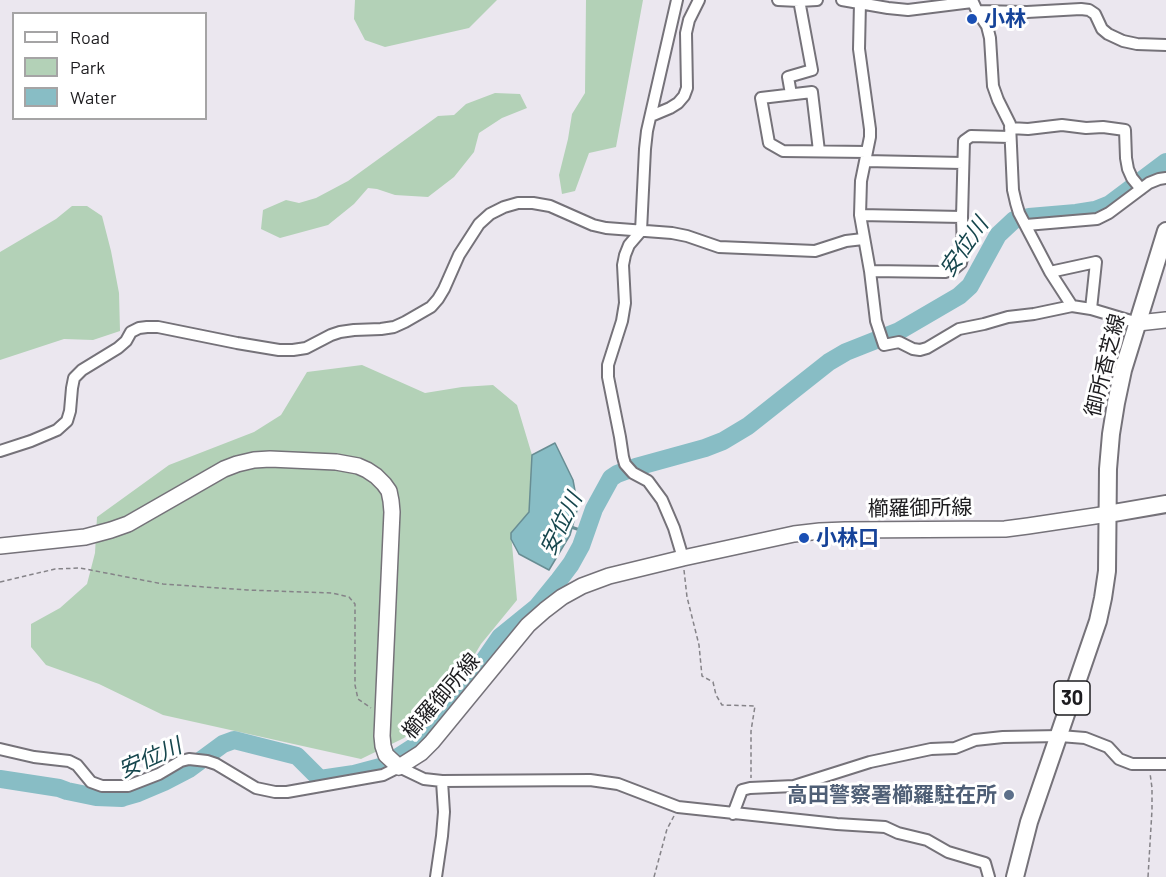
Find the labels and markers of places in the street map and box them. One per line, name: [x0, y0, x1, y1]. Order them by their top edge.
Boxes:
place label: 小林: [984, 6, 1026, 32]
marker: 小林: [965, 12, 979, 26]
place label: 小林口: [816, 525, 879, 551]
marker: 小林口: [797, 531, 811, 545]
place label: 高田警察署櫛羅駐在所: [787, 782, 997, 808]
marker: 高田警察署櫛羅駐在所: [1002, 788, 1016, 802]

